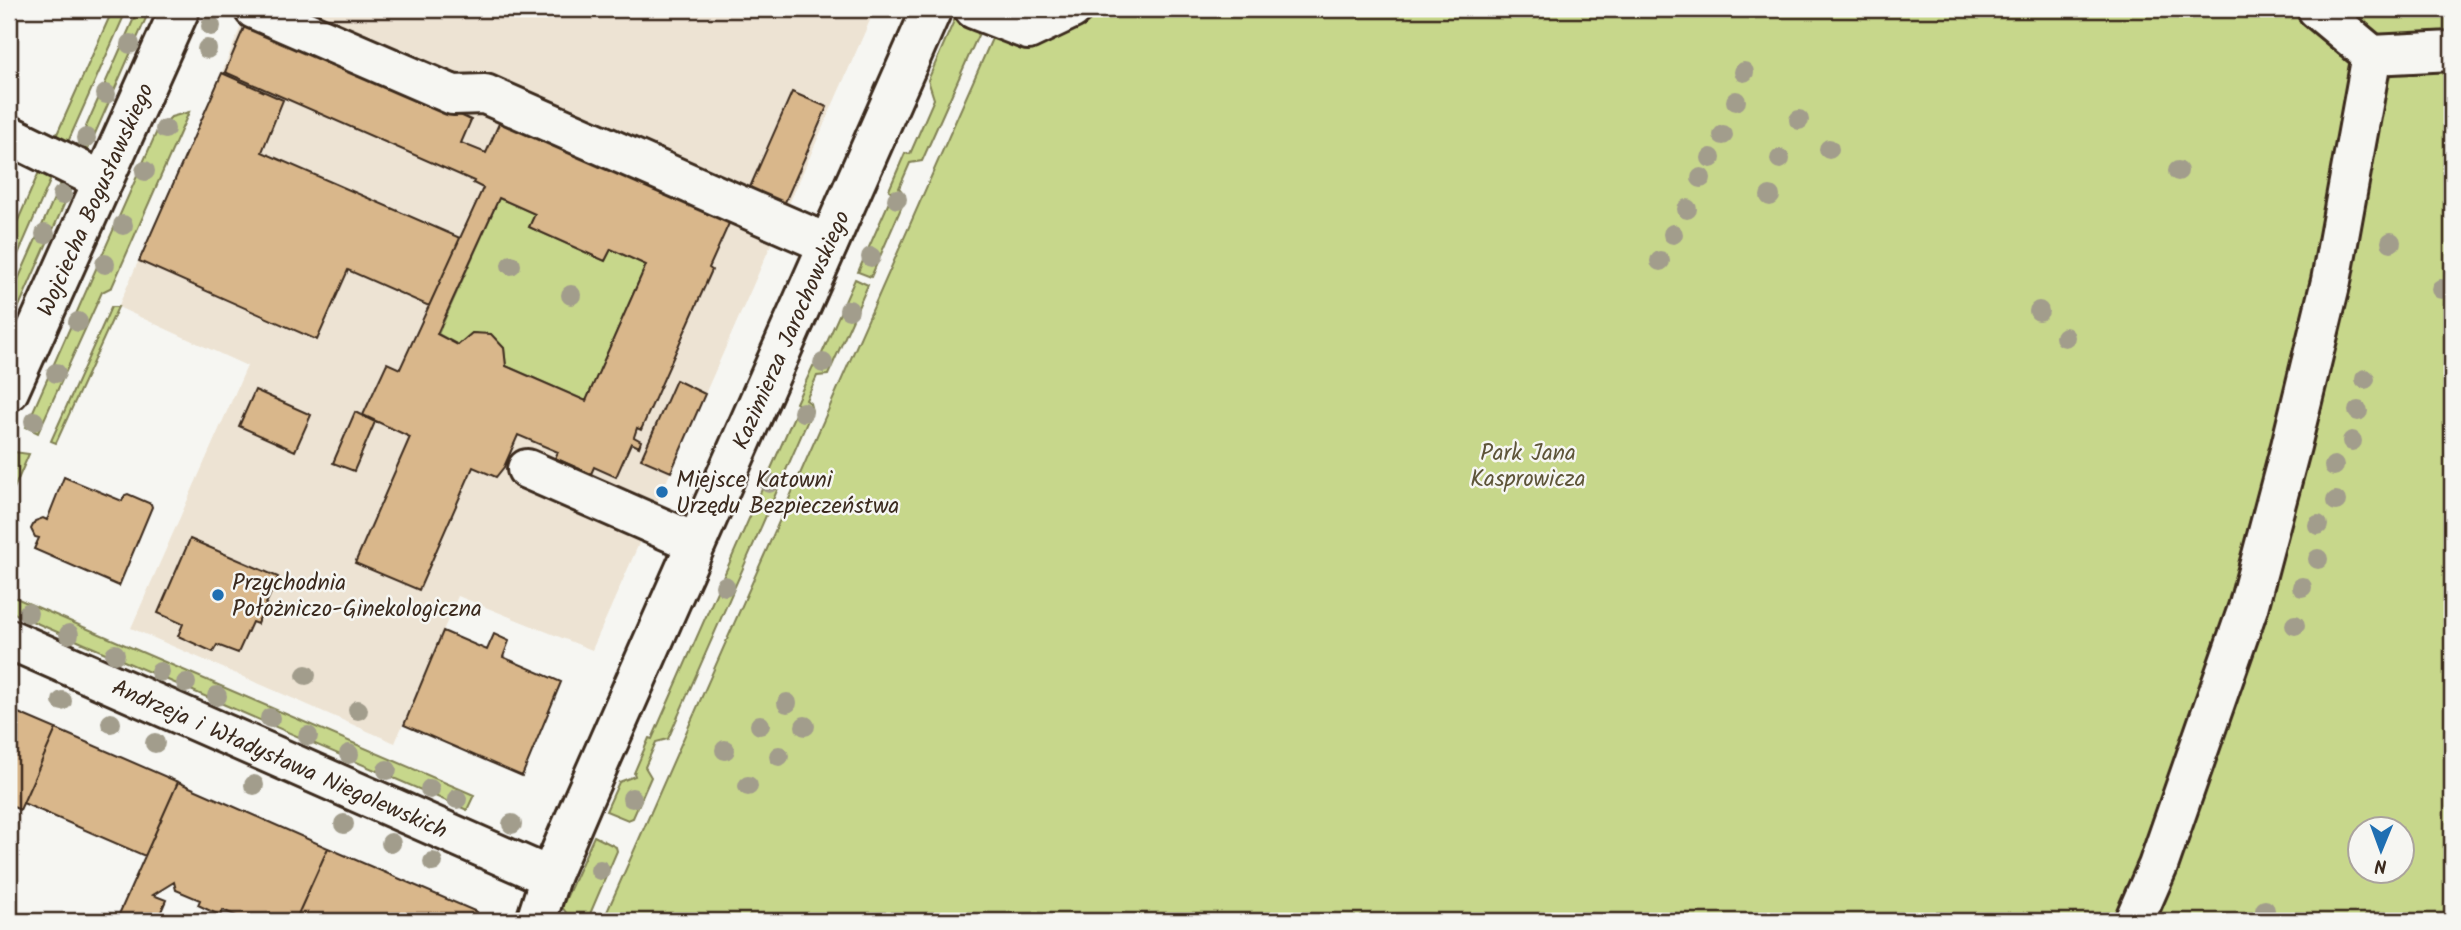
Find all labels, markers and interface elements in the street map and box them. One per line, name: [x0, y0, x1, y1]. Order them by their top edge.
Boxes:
street label: Wojciecha Bogusławskiego: [29, 78, 165, 323]
street label: Kazimierza Jarochowskiego: [724, 205, 861, 456]
park label: Park Jana Kasprowicza: [1470, 436, 1586, 498]
place label: Miejsce Katowni Urzędu Bezpieczeństwa: [676, 463, 899, 525]
marker: Miejsce Katowni Urzędu Bezpieczeństwa: [654, 484, 670, 500]
place label: Przychodnia Położniczo-Ginekologiczna: [232, 566, 482, 628]
marker: Przychodnia Położniczo-Ginekologiczna: [210, 587, 226, 603]
street label: Andrzeja i Władysława Niegolewskich: [106, 670, 453, 850]
north arrow: [2346, 814, 2416, 884]
text: N: [2374, 850, 2387, 880]

